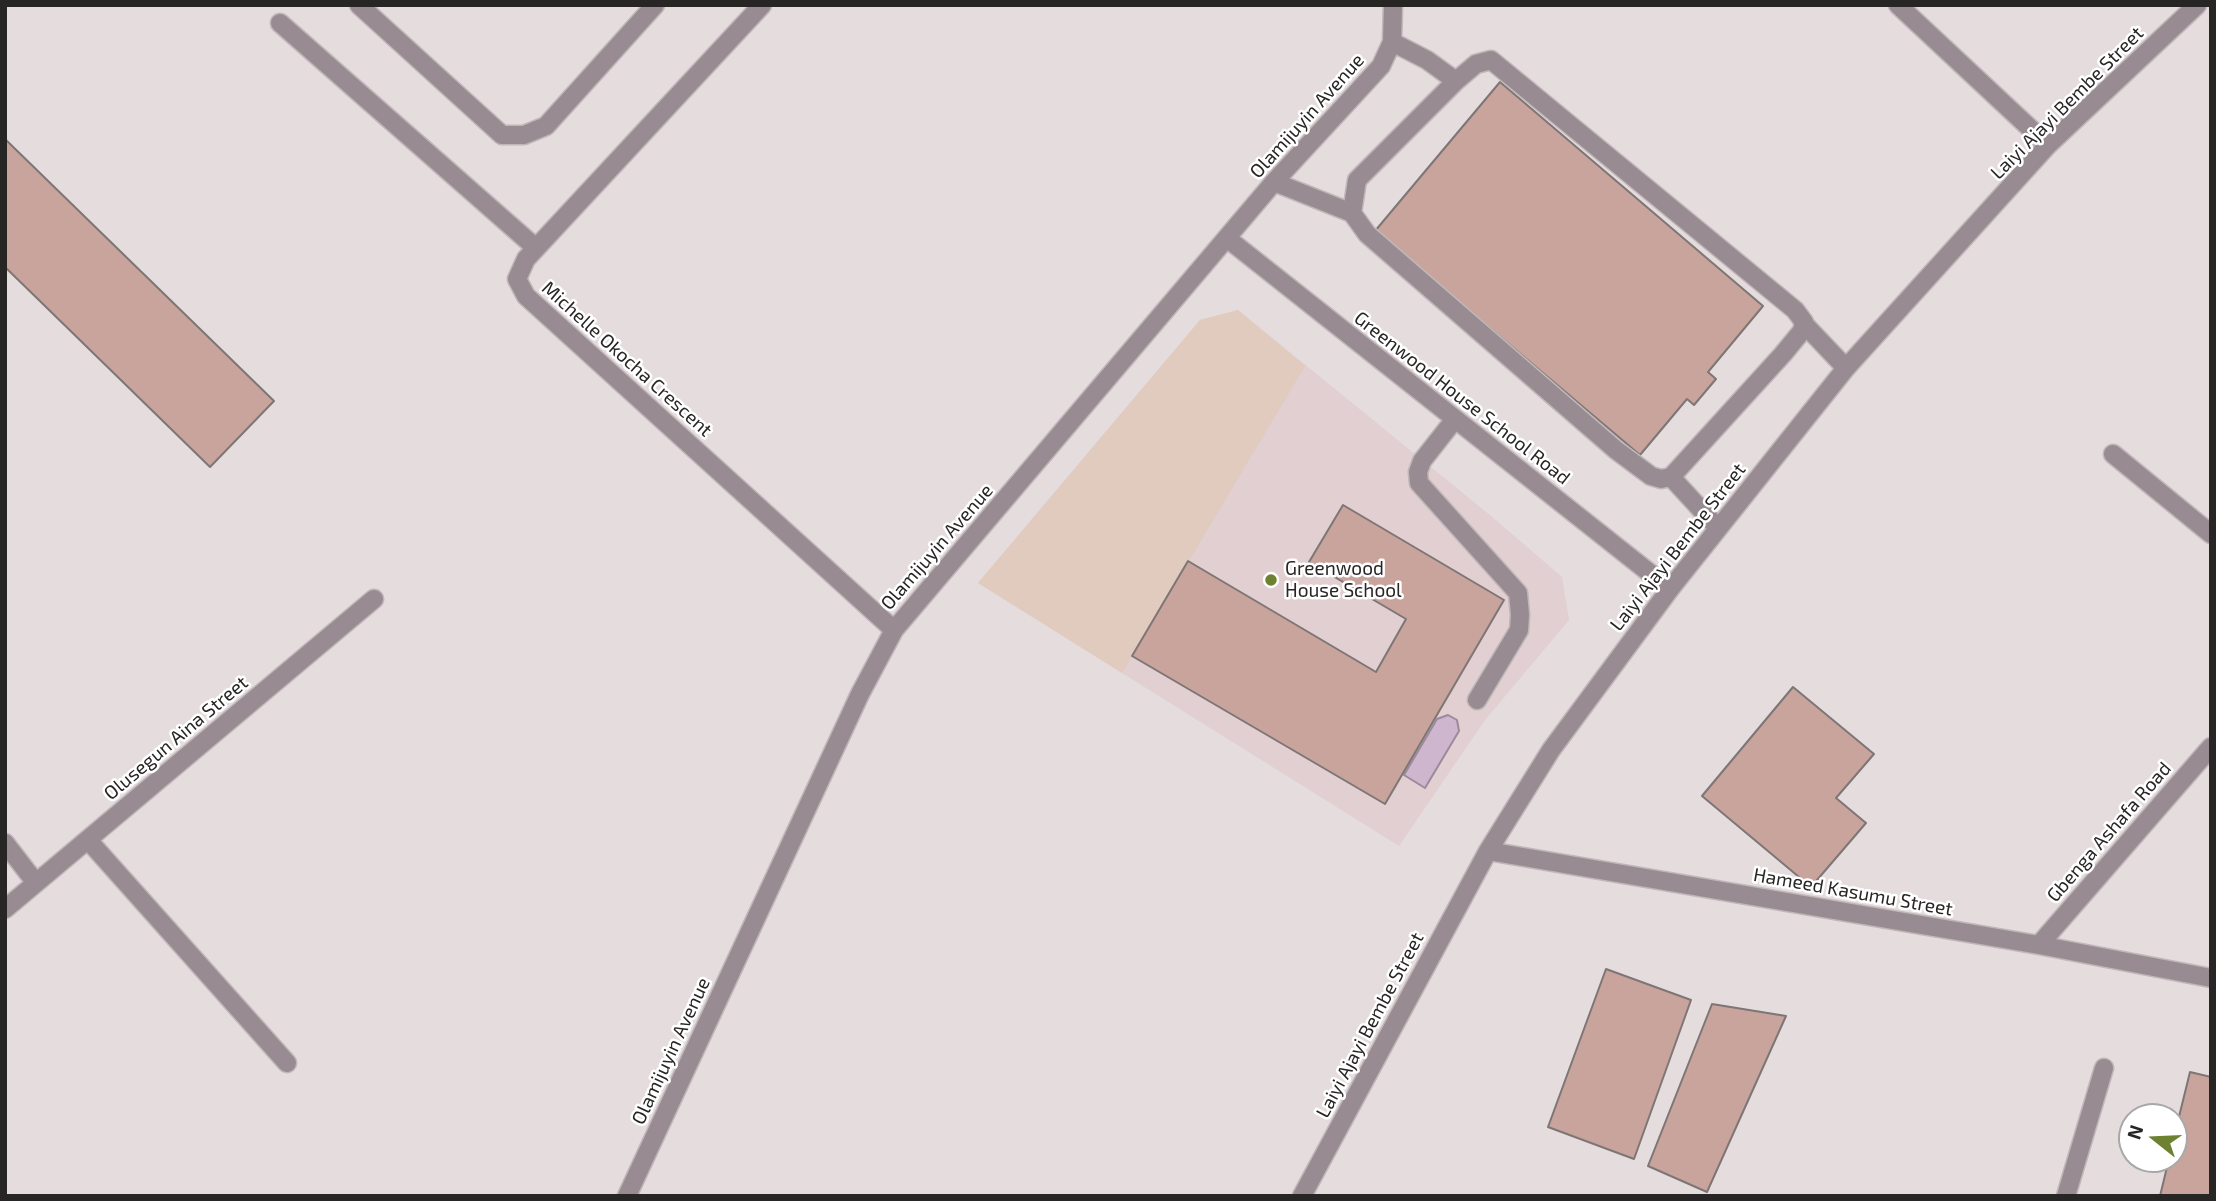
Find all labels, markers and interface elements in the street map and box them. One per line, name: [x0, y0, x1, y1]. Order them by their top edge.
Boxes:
street label: Laiyi Ajayi Bembe Street: [1986, 22, 2148, 184]
street label: Olamijuyin Avenue: [1245, 49, 1369, 183]
street label: Michelle Okocha Crescent: [537, 277, 717, 441]
street label: Greenwood House School Road: [1350, 307, 1574, 489]
street label: Laiyi Ajayi Bembe Street: [1605, 459, 1751, 635]
street label: Olamijuyin Avenue: [876, 479, 998, 615]
place label: Greenwood House School: [1285, 558, 1402, 602]
marker: Greenwood House School: [1263, 572, 1279, 588]
street label: Olusegun Aina Street: [99, 671, 253, 805]
street label: Gbenga Ashafa Road: [2042, 757, 2176, 907]
street label: Hameed Kasumu Street: [1752, 863, 1954, 921]
street label: Laiyi Ajayi Bembe Street: [1311, 928, 1429, 1122]
street label: Olamijuyin Avenue: [627, 974, 715, 1128]
north arrow: [2118, 1103, 2188, 1173]
text: N: [2121, 1122, 2148, 1142]

